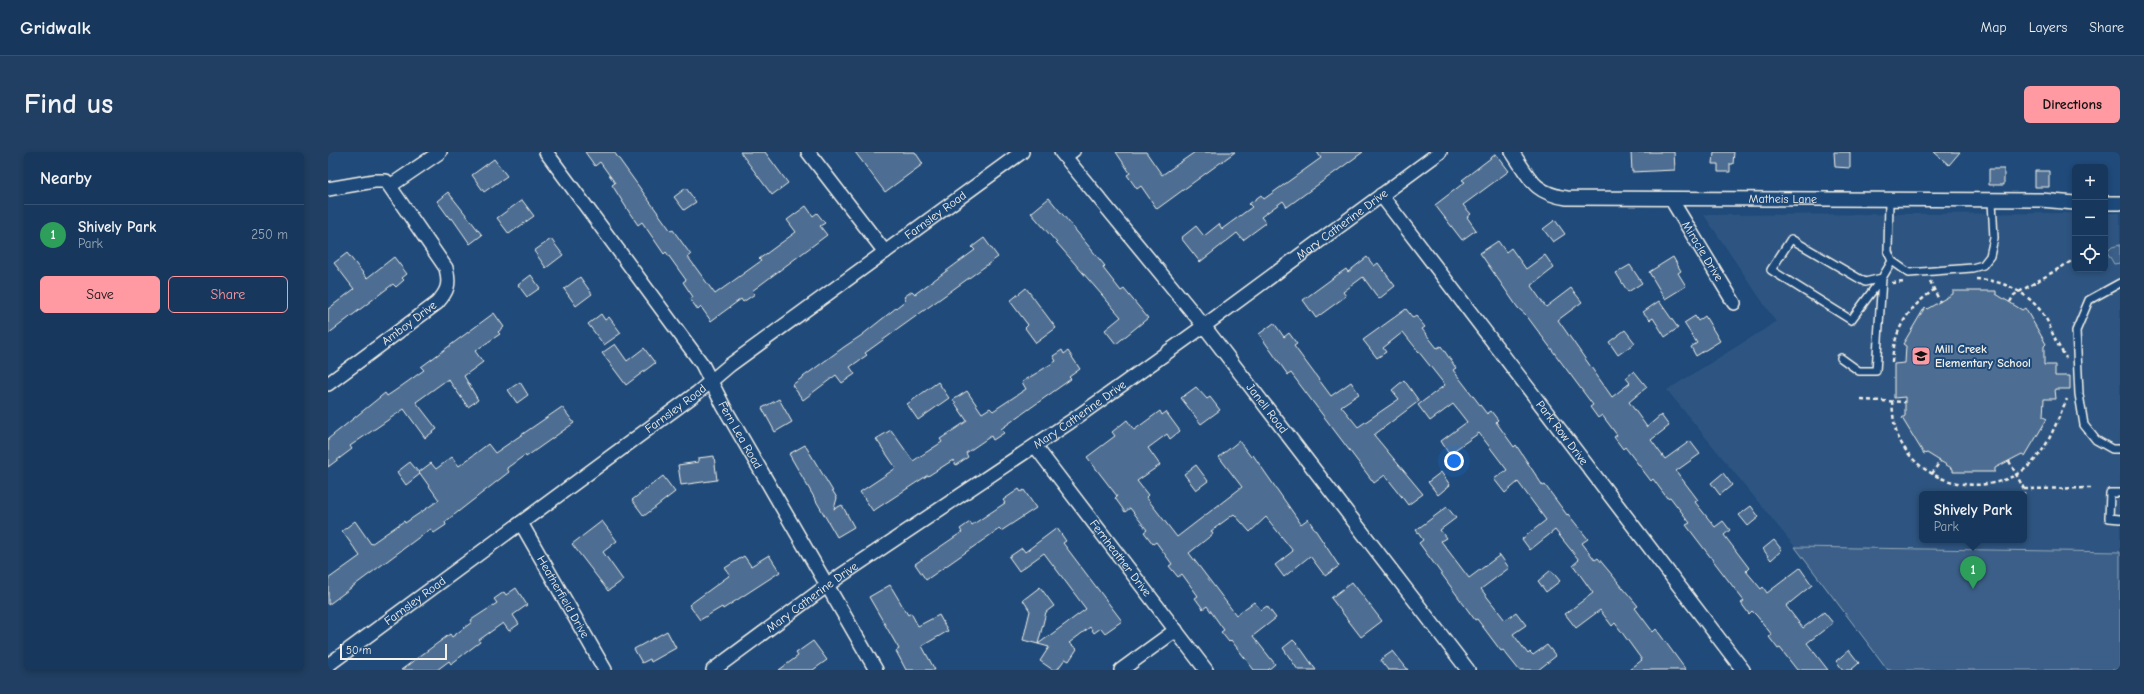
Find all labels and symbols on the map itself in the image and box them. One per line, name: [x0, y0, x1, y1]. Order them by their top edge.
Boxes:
street label: Mary Catherine Drive: [1294, 186, 1390, 263]
street label: Farnsley Road: [902, 188, 969, 242]
street label: Matheis Lane: [1749, 192, 1817, 206]
street label: Miracle Drive: [1679, 219, 1726, 284]
street label: Amboy Drive: [379, 298, 439, 348]
place label: Mill Creek Elementary School: [1935, 342, 2031, 370]
school or university icon: Mill Creek Elementary School: [1910, 345, 1932, 367]
street label: Mary Catherine Drive: [1031, 377, 1129, 452]
street label: Janell Road: [1243, 380, 1291, 436]
street label: Farnsley Road: [642, 381, 709, 436]
street label: Park Row Drive: [1533, 398, 1591, 468]
street label: Fern Lea Road: [715, 399, 765, 471]
your location: [1444, 451, 1464, 471]
street label: Fernheather Drive: [1087, 517, 1154, 599]
street label: Heatherfield Drive: [534, 553, 592, 640]
pin: 1: [1960, 556, 1986, 589]
street label: Mary Catherine Drive: [764, 559, 860, 635]
street label: Farnsley Road: [381, 574, 448, 628]
scale bar: [340, 642, 447, 661]

